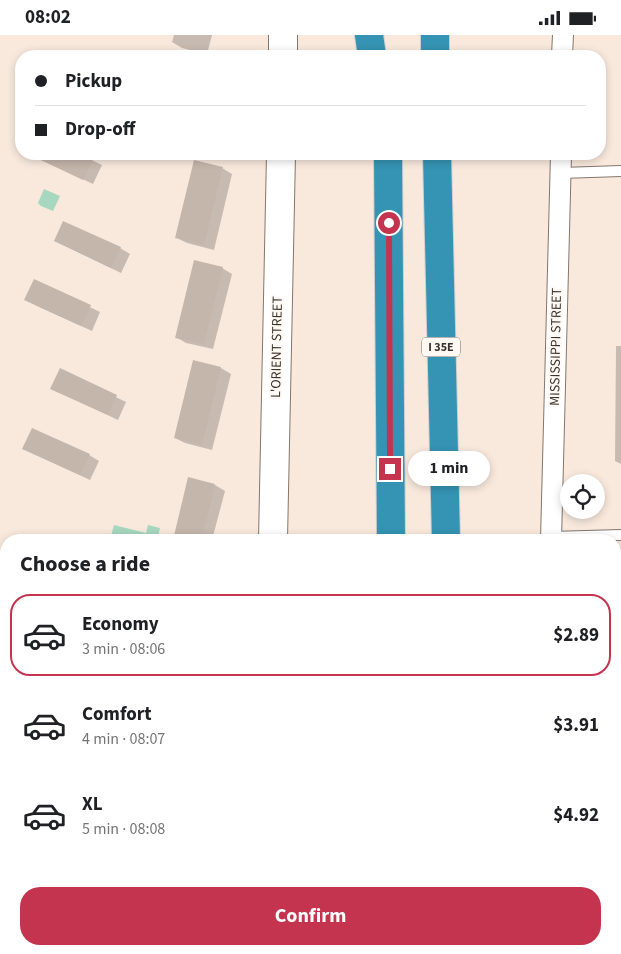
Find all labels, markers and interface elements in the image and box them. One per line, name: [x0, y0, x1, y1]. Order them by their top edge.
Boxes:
text: 08:02: [25, 4, 71, 31]
text: Pickup: [65, 68, 122, 95]
text: Drop-off: [65, 116, 135, 143]
route start: [378, 212, 400, 234]
street label: MISSISSIPPI STREET: [545, 287, 567, 406]
street label: L'ORIENT STREET: [266, 296, 288, 398]
road number: I 35E: [422, 337, 460, 357]
callout: 1 min: [408, 451, 490, 487]
text: 1 min: [430, 457, 468, 479]
route end: [379, 458, 401, 480]
map controls: [560, 474, 605, 519]
button: locate: [560, 474, 605, 519]
text: Choose a ride: [20, 548, 150, 580]
text: Economy: [82, 611, 159, 638]
icon: car: [22, 613, 67, 658]
text: $2.89: [553, 622, 599, 649]
text: 3 min · 08:06: [82, 638, 165, 660]
text: Comfort: [82, 701, 152, 728]
icon: car: [22, 703, 67, 748]
text: $3.91: [553, 712, 599, 739]
text: 4 min · 08:07: [82, 728, 165, 750]
text: XL: [82, 791, 103, 818]
icon: car: [22, 793, 67, 838]
text: $4.92: [553, 802, 599, 829]
text: 5 min · 08:08: [82, 818, 165, 840]
button: Confirm: [20, 887, 601, 945]

